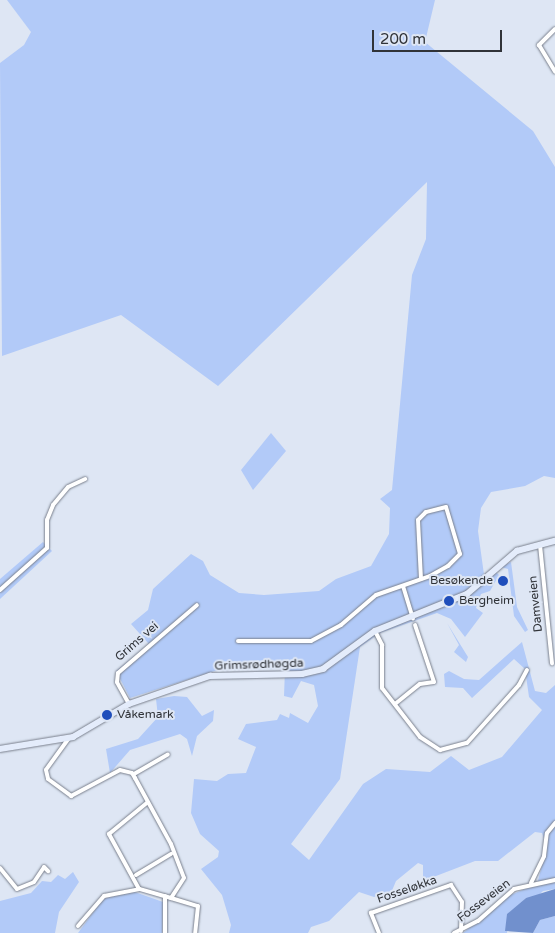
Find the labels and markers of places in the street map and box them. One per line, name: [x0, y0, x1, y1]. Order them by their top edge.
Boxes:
place label: Besøkende: [430, 574, 493, 588]
marker: Besøkende: [497, 575, 509, 587]
place label: Bergheim: [459, 594, 514, 608]
marker: Bergheim: [443, 595, 455, 607]
place label: Våkemark: [117, 708, 174, 722]
marker: Våkemark: [101, 709, 113, 721]

